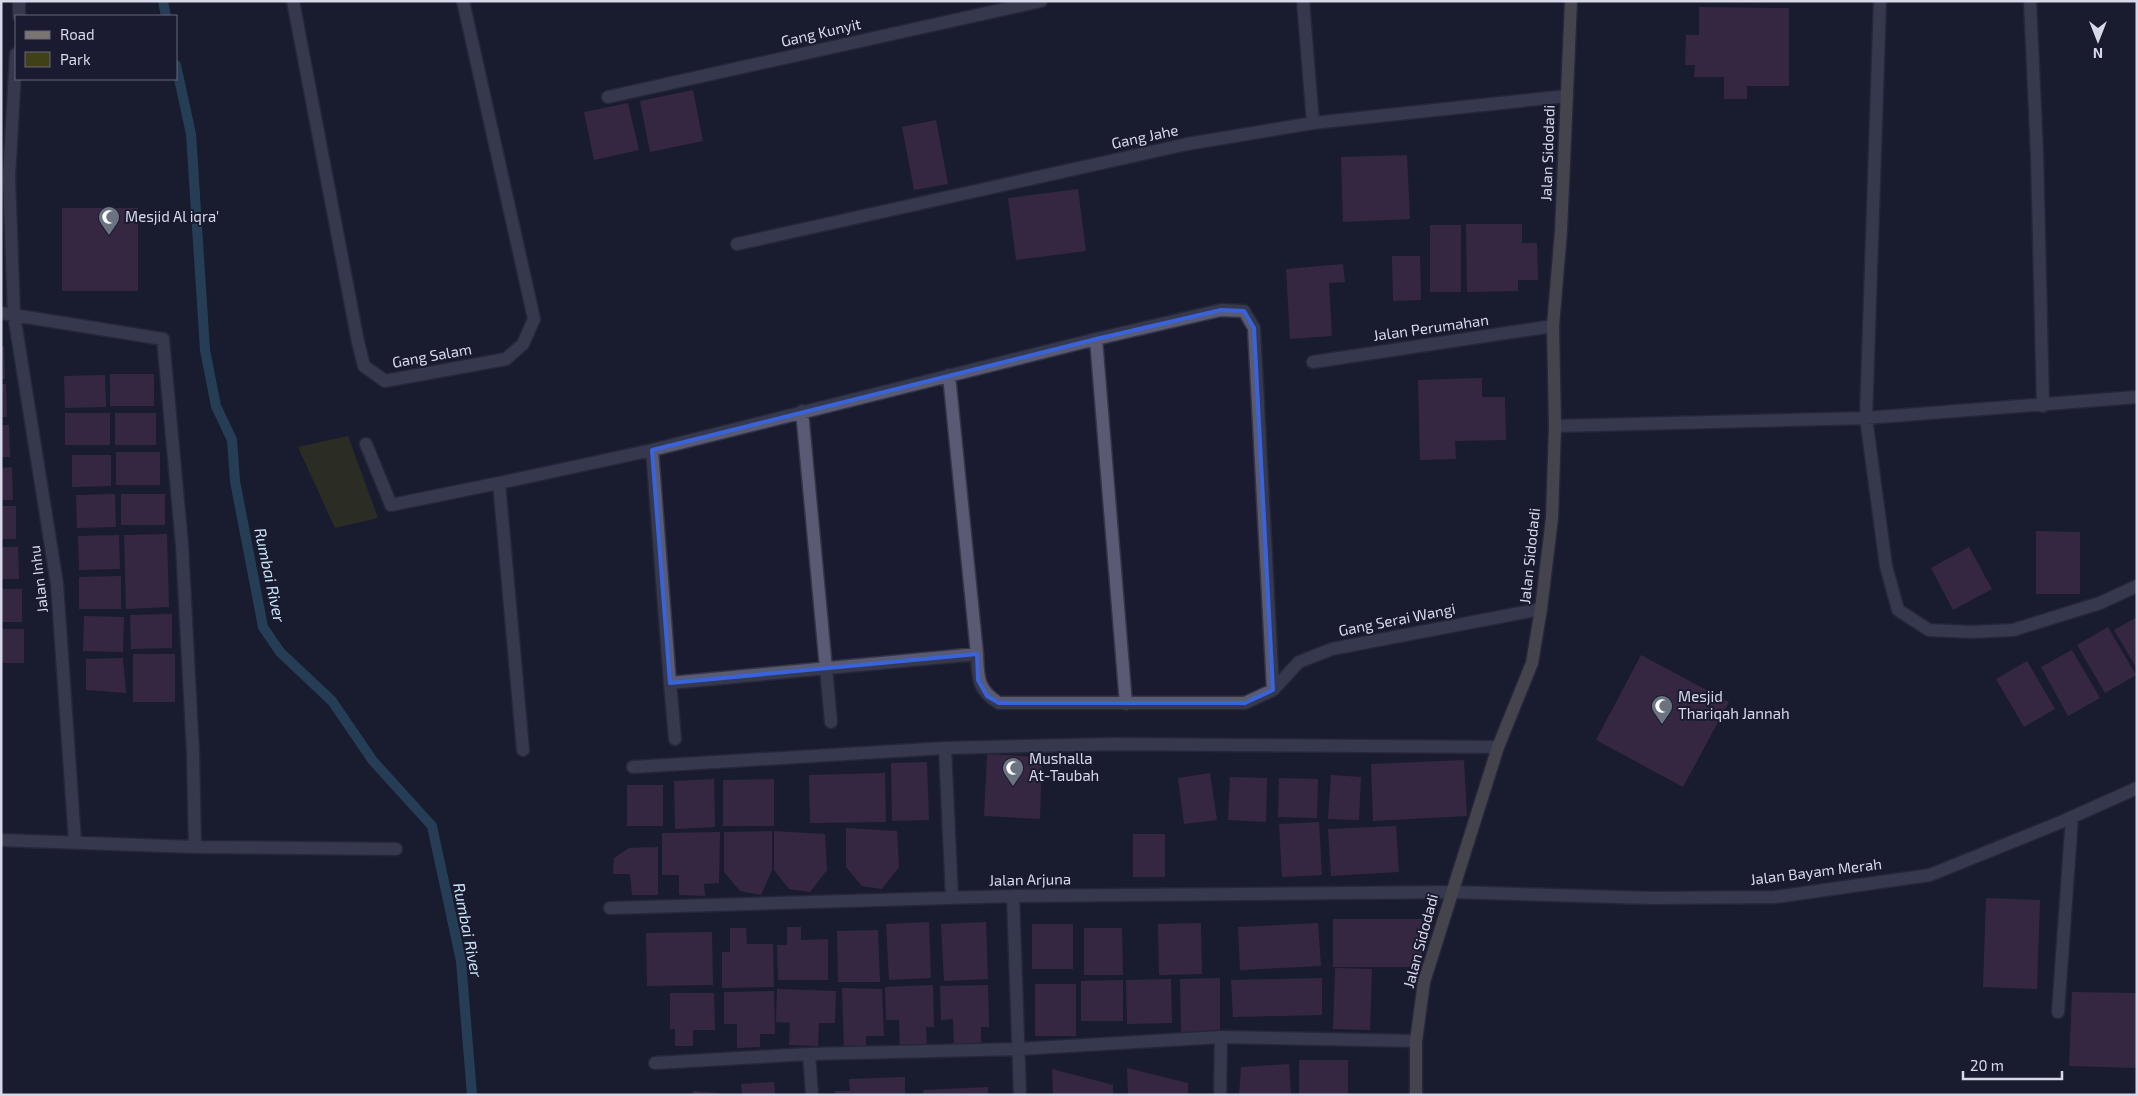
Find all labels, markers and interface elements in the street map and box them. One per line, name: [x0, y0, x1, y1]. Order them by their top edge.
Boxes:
street label: Gang Kunyit: [779, 14, 863, 50]
legend: [15, 15, 178, 80]
north arrow: [2073, 15, 2123, 65]
text: Road: [60, 25, 95, 43]
text: N: [2093, 45, 2103, 62]
text: Park: [60, 50, 91, 68]
street label: Jalan Sidodadi: [1536, 104, 1558, 201]
street label: Gang Jahe: [1110, 120, 1180, 152]
mosque icon: Mesjid Al iqra': [97, 205, 121, 236]
place label: Mesjid Al iqra': [125, 207, 219, 226]
street label: Jalan Perumahan: [1372, 310, 1490, 344]
street label: Gang Salam: [391, 339, 473, 371]
street label: Jalan Sidodadi: [1515, 507, 1543, 605]
water label: Rumbai River: [251, 526, 290, 624]
street label: Jalan Inhu: [25, 544, 51, 614]
street label: Gang Serai Wangi: [1337, 599, 1457, 639]
place label: Mesjid Thariqah Jannah: [1678, 687, 1790, 722]
mosque icon: Mesjid Thariqah Jannah: [1650, 694, 1674, 725]
place label: Mushalla At-Taubah: [1029, 749, 1099, 784]
mosque icon: Mushalla At-Taubah: [1001, 756, 1025, 787]
street label: Jalan Bayam Merah: [1749, 854, 1883, 888]
street label: Jalan Arjuna: [989, 869, 1071, 890]
water label: Rumbai River: [450, 881, 487, 979]
street label: Jalan Sidodadi: [1399, 892, 1441, 990]
scale bar: [1963, 1048, 2062, 1080]
text: 20 m: [1970, 1056, 2004, 1074]

